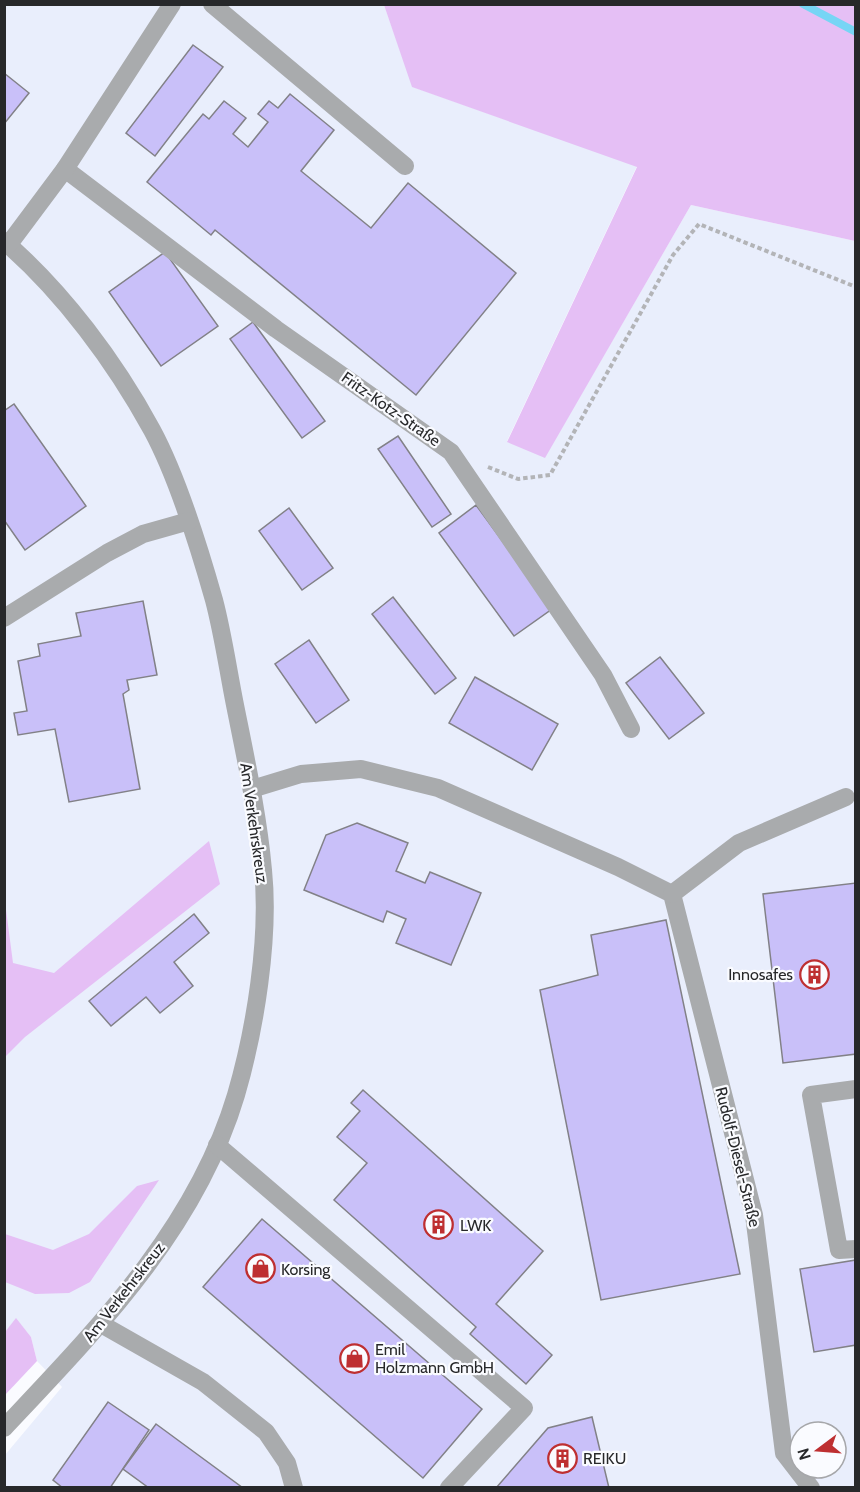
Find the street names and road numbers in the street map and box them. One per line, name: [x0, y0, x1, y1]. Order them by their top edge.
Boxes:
street label: Fritz-Kotz-Straße: [338, 368, 444, 450]
street label: Am Verkehrskreuz: [236, 762, 272, 885]
street label: Rudolf-Diesel-Straße: [711, 1085, 765, 1229]
street label: Am Verkehrskreuz: [79, 1238, 169, 1346]

